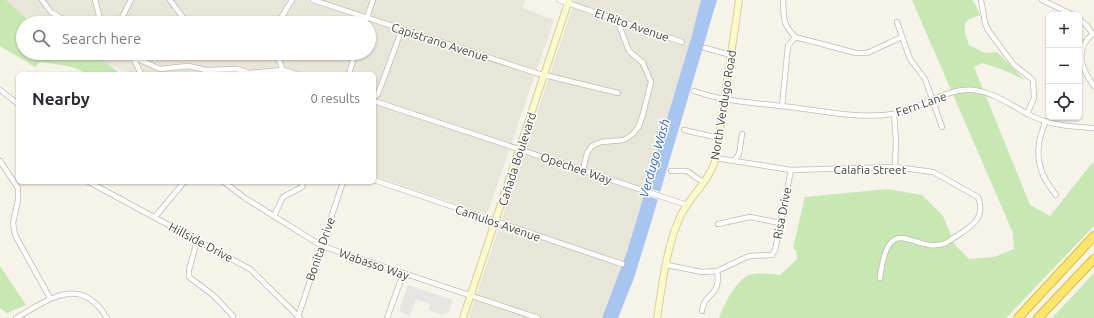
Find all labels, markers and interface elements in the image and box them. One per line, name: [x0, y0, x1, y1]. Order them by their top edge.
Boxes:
street label: El Rito Avenue: [593, 6, 671, 44]
map controls: [1046, 12, 1082, 120]
button: +: [1046, 12, 1082, 48]
search box: [16, 16, 376, 60]
street label: Capistrano Avenue: [390, 20, 490, 64]
icon: search: [30, 27, 52, 49]
text: Search here: [62, 30, 141, 47]
button: −: [1046, 48, 1082, 84]
street label: North Verdugo Road: [708, 49, 738, 161]
button: locate: [1046, 84, 1082, 120]
text: Nearby: [32, 89, 90, 108]
street label: Fern Lane: [894, 89, 948, 119]
text: 0 results: [310, 91, 360, 105]
street label: Cañada Boulevard: [496, 111, 538, 207]
water label: Verdugo Wash: [636, 117, 672, 199]
street label: Opechee Way: [539, 150, 613, 186]
street label: Calafia Street: [834, 163, 907, 176]
street label: Risa Drive: [771, 186, 793, 240]
street label: Camulos Avenue: [454, 202, 542, 244]
street label: Bonita Drive: [303, 215, 337, 283]
street label: Hillside Drive: [167, 220, 235, 264]
street label: Wabasso Way: [337, 246, 411, 282]

